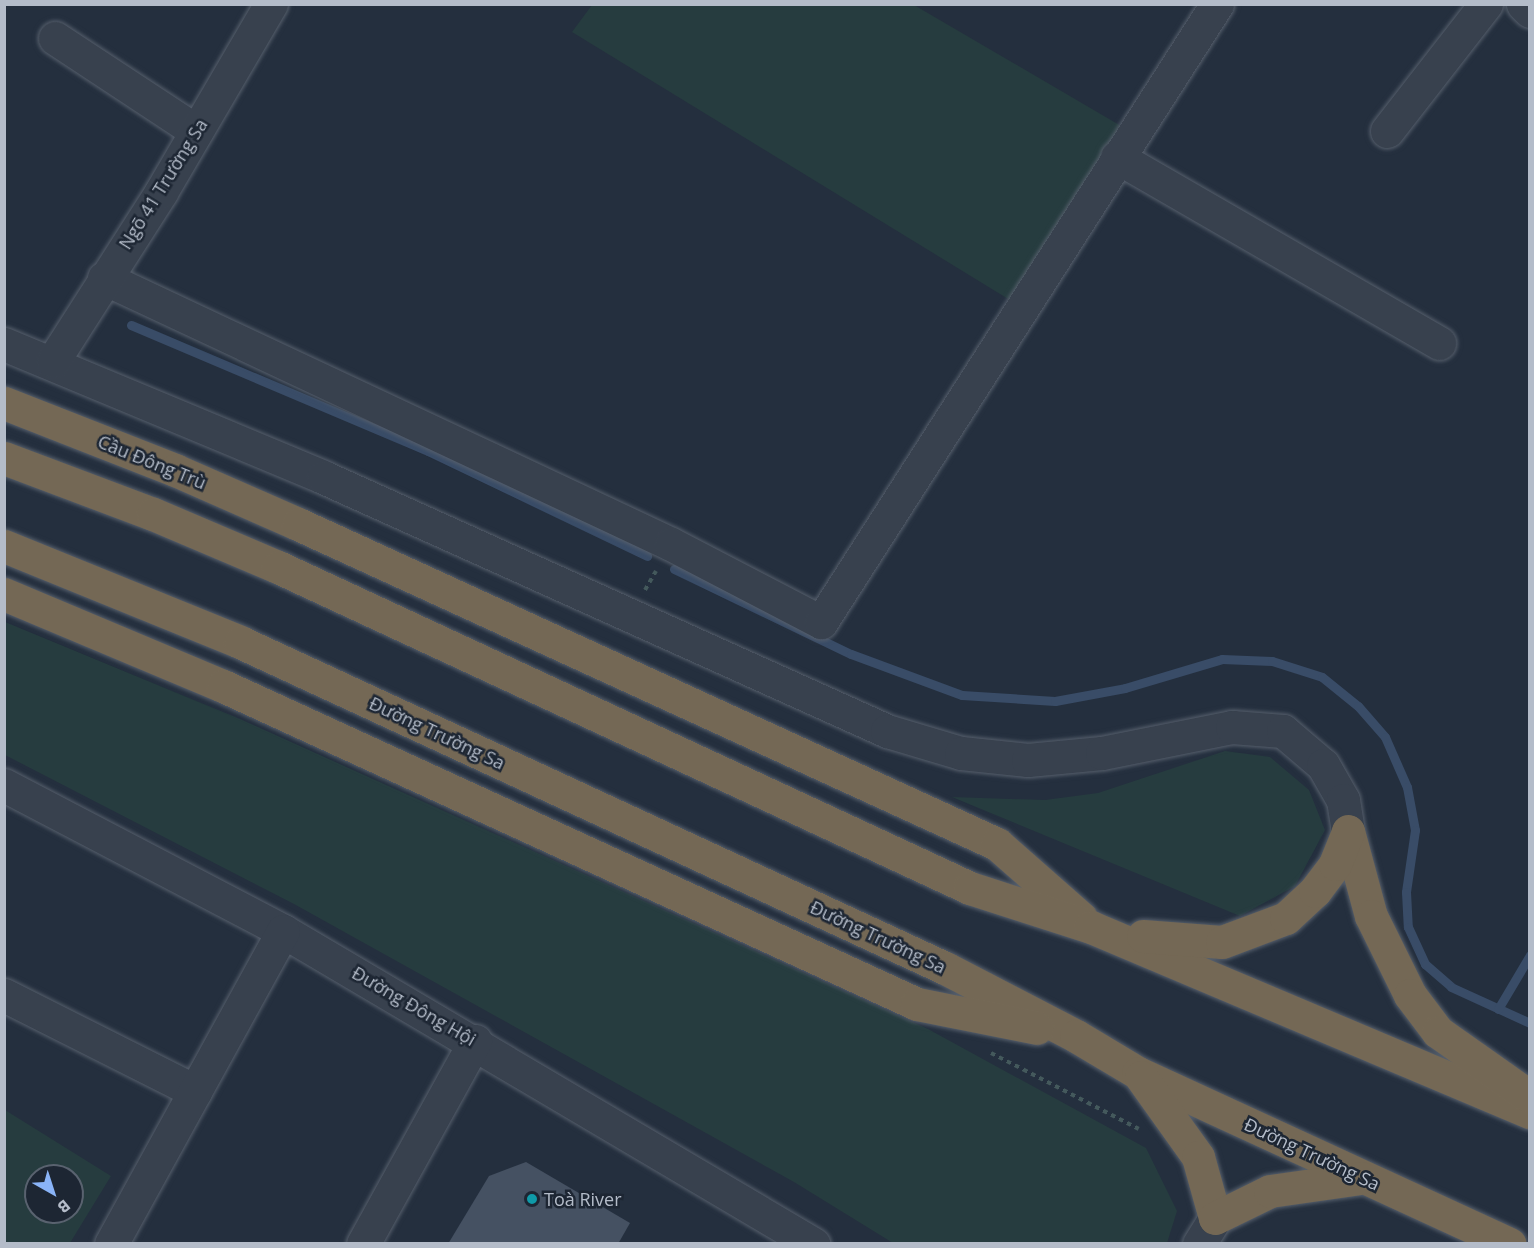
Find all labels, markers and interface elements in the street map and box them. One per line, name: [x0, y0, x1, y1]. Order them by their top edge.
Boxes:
street label: Ngõ 41 Trường Sa: [114, 115, 212, 253]
street label: Cầu Đông Trù: [95, 430, 209, 494]
street label: Đường Trường Sa: [366, 692, 508, 774]
street label: Đường Trường Sa: [807, 896, 949, 978]
street label: Đường Đông Hội: [348, 962, 480, 1050]
street label: Đường Trường Sa: [1241, 1113, 1383, 1195]
north arrow: [24, 1164, 84, 1224]
place label: Toà River: [544, 1188, 622, 1210]
marker: Toà River: [525, 1192, 539, 1206]
text: B: [53, 1195, 75, 1218]

